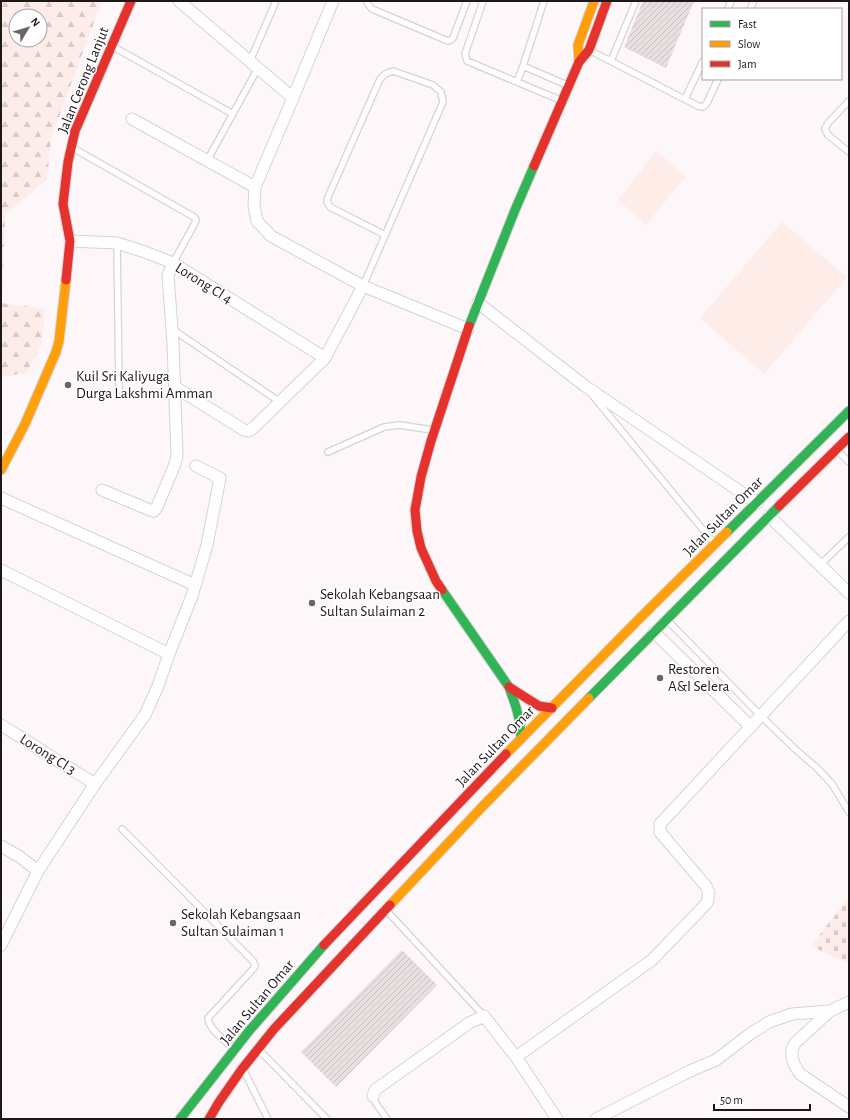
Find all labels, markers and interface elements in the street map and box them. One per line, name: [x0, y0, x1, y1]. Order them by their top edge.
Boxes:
north arrow: [8, 8, 48, 48]
legend: [702, 8, 842, 80]
text: N: [29, 16, 42, 29]
text: Fast: [738, 18, 757, 30]
street label: Jalan Cerong Lanjut: [55, 25, 112, 135]
text: Slow: [738, 38, 760, 50]
text: Jam: [738, 58, 757, 70]
street label: Lorong Cl 4: [173, 260, 235, 307]
place label: Kuil Sri Kaliyuga Durga Lakshmi Amman: [76, 369, 213, 401]
marker: Kuil Sri Kaliyuga Durga Lakshmi Amman: [63, 380, 73, 390]
street label: Jalan Sultan Omar: [681, 474, 766, 559]
place label: Sekolah Kebangsaan Sultan Sulaiman 2: [320, 587, 440, 619]
marker: Sekolah Kebangsaan Sultan Sulaiman 2: [307, 598, 317, 608]
place label: Restoren A&I Selera: [668, 662, 730, 694]
marker: Restoren A&I Selera: [655, 673, 665, 683]
street label: Jalan Sultan Omar: [453, 703, 537, 789]
street label: Lorong Cl 3: [17, 731, 78, 777]
place label: Sekolah Kebangsaan Sultan Sulaiman 1: [181, 907, 301, 939]
marker: Sekolah Kebangsaan Sultan Sulaiman 1: [168, 918, 178, 928]
street label: Jalan Sultan Omar: [218, 957, 297, 1047]
scale bar: [714, 1086, 810, 1112]
text: 50 m: [720, 1094, 743, 1106]

